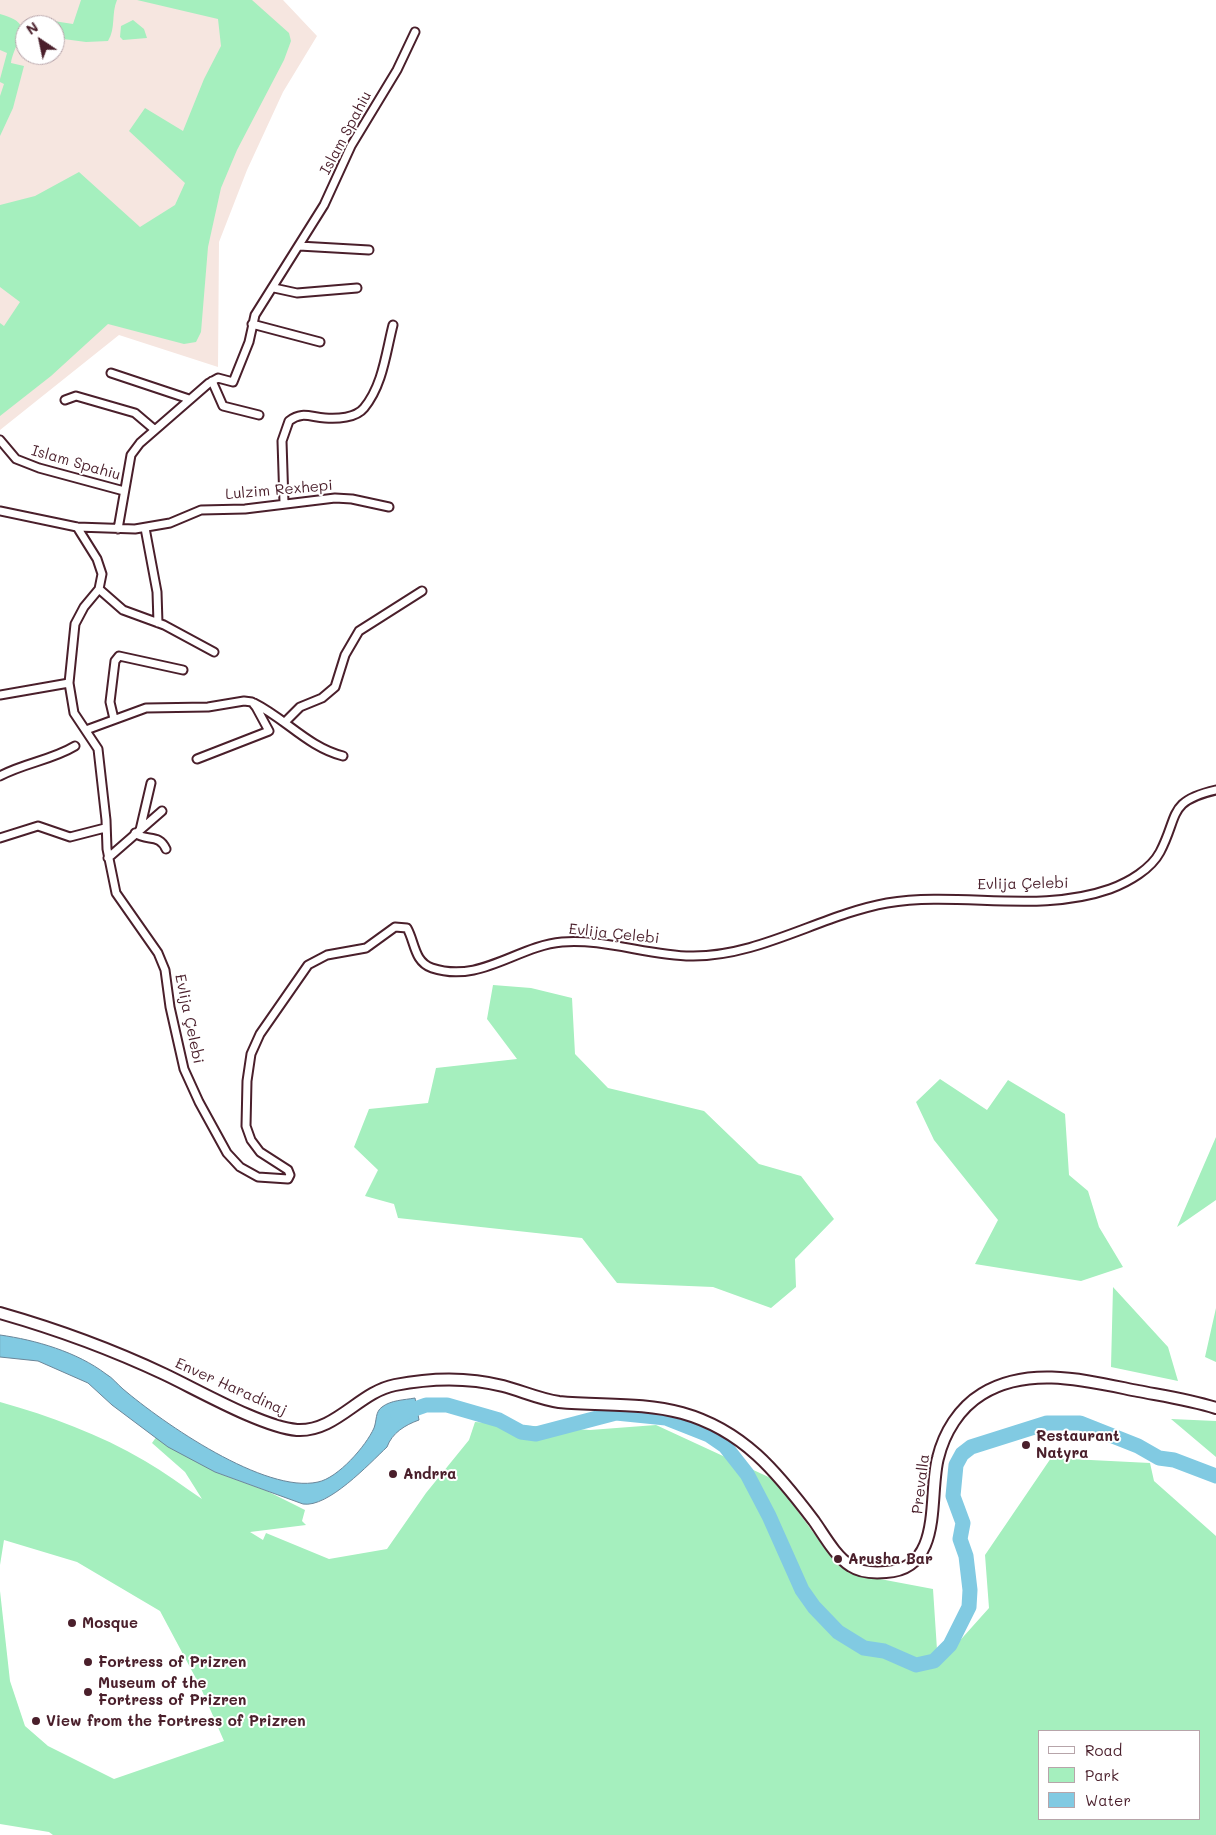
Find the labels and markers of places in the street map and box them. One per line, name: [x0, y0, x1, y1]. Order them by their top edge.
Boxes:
place label: Restaurant Natyra: [1036, 1427, 1120, 1462]
marker: Restaurant Natyra: [1020, 1439, 1032, 1451]
place label: Andrra: [403, 1465, 456, 1483]
marker: Andrra: [387, 1468, 399, 1480]
place label: Arusha Bar: [848, 1550, 933, 1568]
marker: Arusha Bar: [832, 1553, 844, 1565]
place label: Mosque: [82, 1614, 138, 1632]
marker: Mosque: [66, 1617, 78, 1629]
place label: Fortress of Prizren: [98, 1653, 246, 1671]
marker: Fortress of Prizren: [82, 1656, 94, 1668]
place label: Museum of the Fortress of Prizren: [98, 1674, 246, 1709]
marker: Museum of the Fortress of Prizren: [82, 1686, 94, 1698]
place label: View from the Fortress of Prizren: [46, 1712, 306, 1730]
marker: View from the Fortress of Prizren: [30, 1715, 42, 1727]

